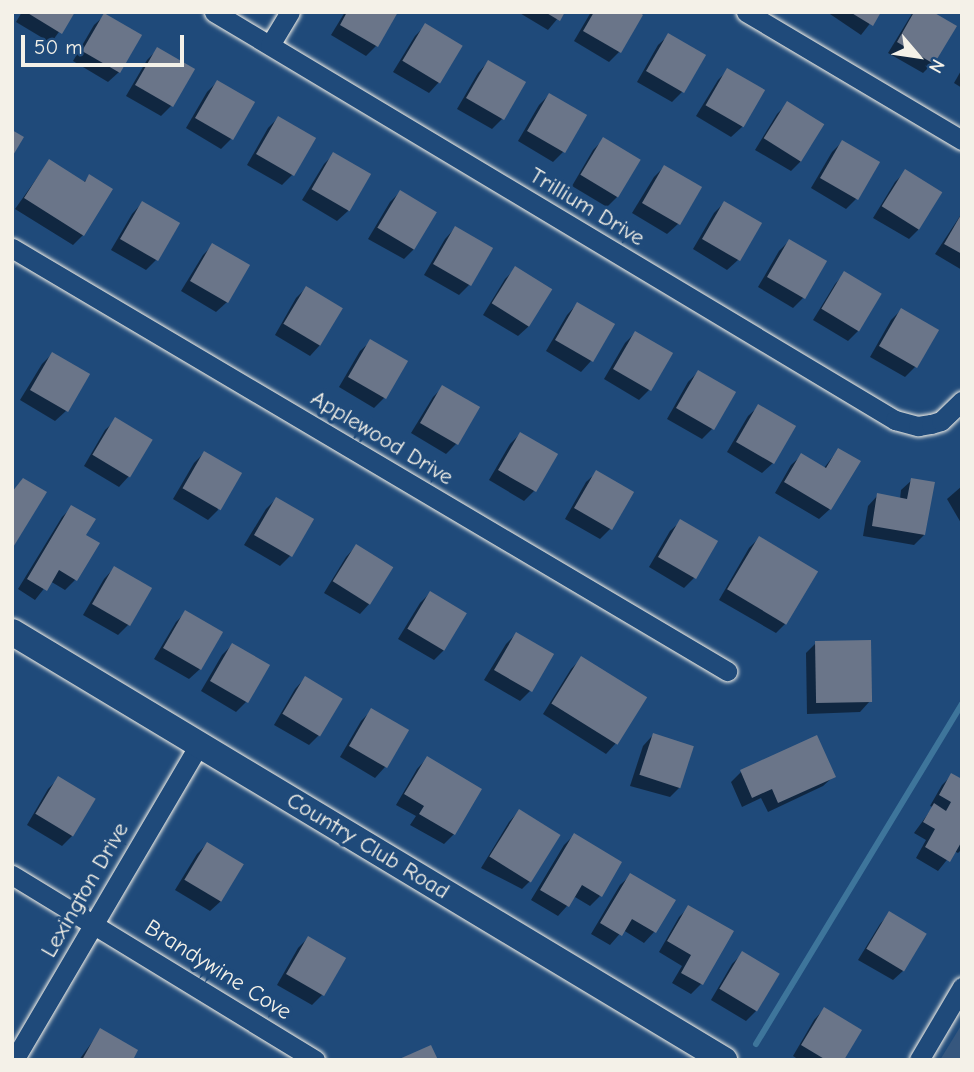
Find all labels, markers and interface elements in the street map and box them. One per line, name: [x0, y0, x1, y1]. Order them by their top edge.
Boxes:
scale bar: [24, 21, 187, 65]
north arrow: [883, 21, 953, 91]
text: 50 m: [34, 35, 83, 59]
text: N: [924, 55, 949, 77]
street label: Trillium Drive: [524, 162, 650, 252]
street label: Applewood Drive: [306, 385, 458, 491]
street label: Country Club Road: [282, 787, 454, 905]
street label: Lexington Drive: [35, 817, 135, 963]
street label: Brandywine Cove: [140, 914, 296, 1026]

